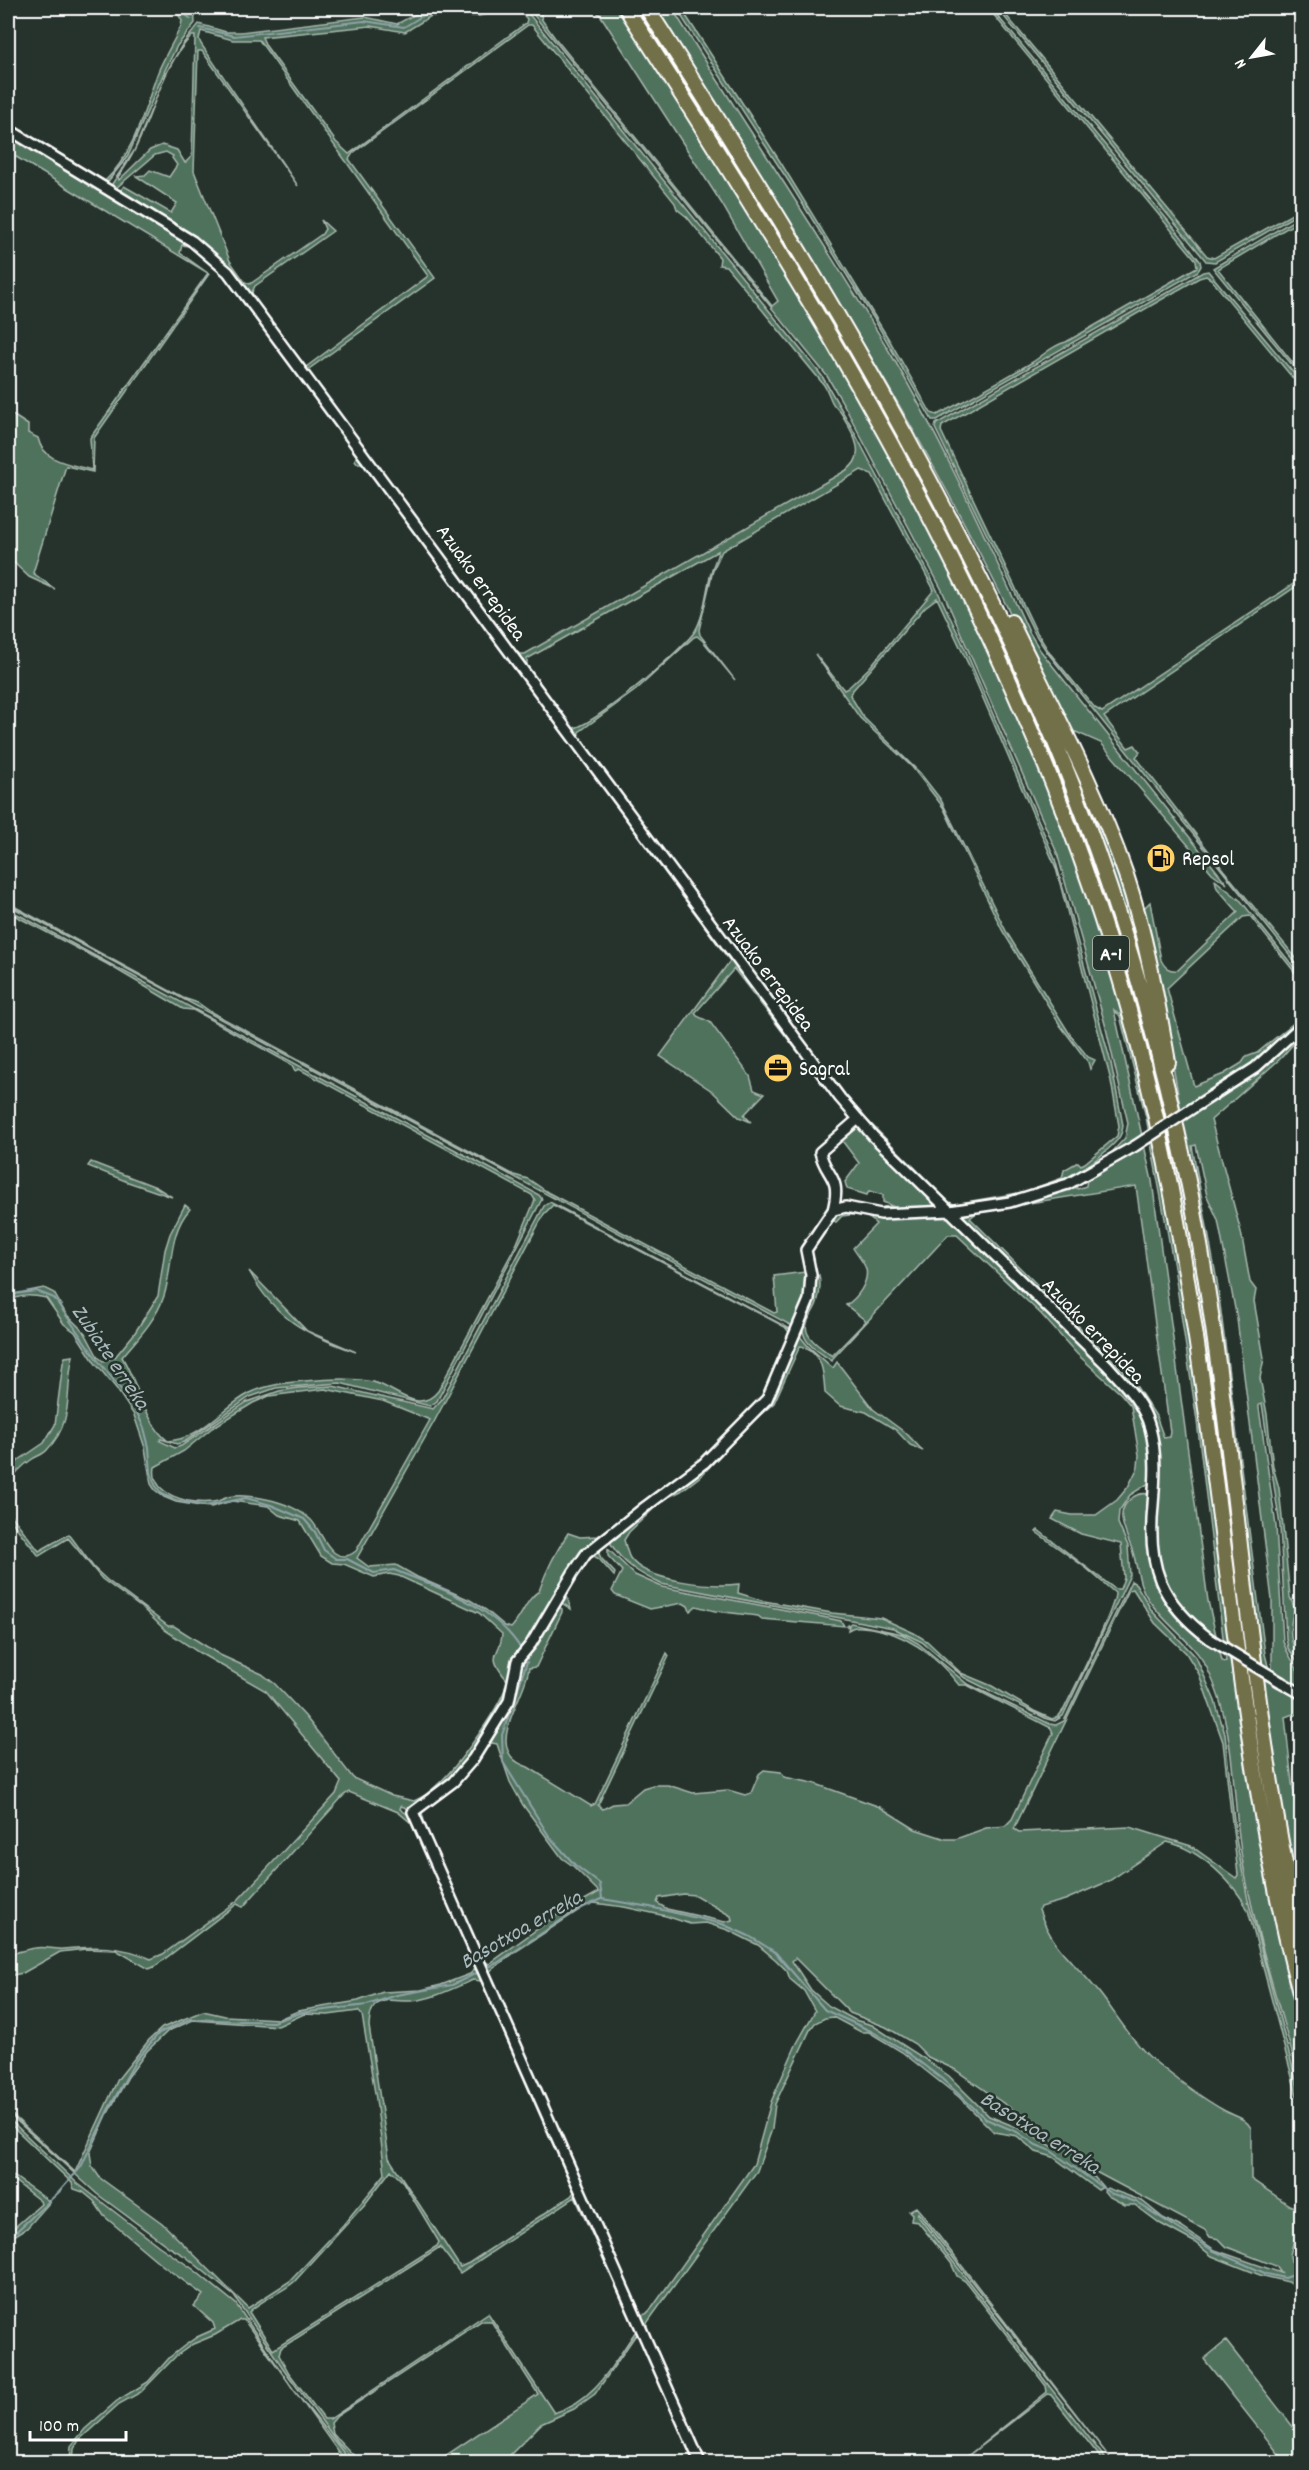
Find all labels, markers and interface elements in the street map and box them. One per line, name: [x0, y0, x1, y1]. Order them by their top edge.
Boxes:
north arrow: [1222, 27, 1282, 87]
text: N: [1229, 54, 1253, 73]
street label: Azuako errepidea: [427, 519, 533, 649]
fuel station icon: Repsol: [1145, 842, 1177, 874]
place label: Repsol: [1182, 846, 1234, 876]
street label: Azuako errepidea: [713, 911, 821, 1040]
road number: A-1: [1093, 936, 1129, 970]
office icon: Sagral: [762, 1052, 794, 1084]
place label: Sagral: [799, 1056, 850, 1086]
street label: Azuako errepidea: [1033, 1272, 1151, 1393]
water label: Zubiate erreka: [62, 1299, 157, 1418]
water label: Basotxoa erreka: [455, 1883, 590, 1979]
water label: Basotxoa erreka: [973, 2085, 1107, 2184]
scale bar: [30, 2404, 126, 2442]
text: 100 m: [39, 2415, 79, 2440]

